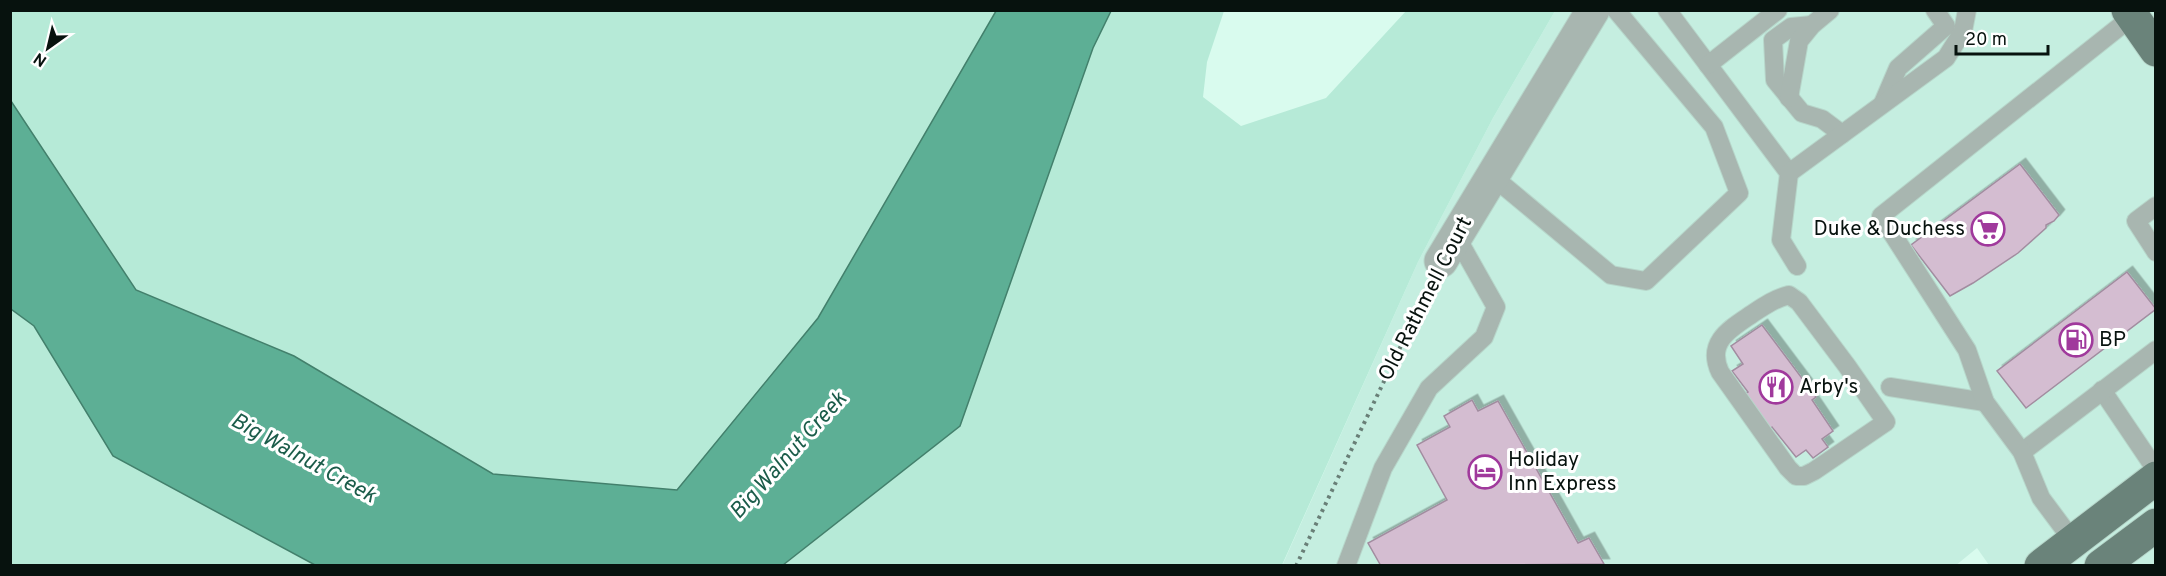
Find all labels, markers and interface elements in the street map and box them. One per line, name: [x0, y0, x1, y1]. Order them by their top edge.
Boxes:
north arrow: [18, 18, 78, 78]
scale bar: [1956, 18, 2048, 56]
text: 20 m: [1965, 29, 2007, 52]
text: N: [30, 47, 51, 70]
supermarket icon: Duke & Duchess: [1970, 211, 2006, 247]
street label: Old Rathmell Court: [1373, 212, 1479, 386]
place label: Duke & Duchess: [1813, 216, 1965, 243]
fuel station icon: BP: [2058, 322, 2094, 358]
place label: BP: [2099, 327, 2126, 354]
restaurant icon: Arby's: [1758, 369, 1794, 405]
place label: Arby's: [1799, 374, 1858, 401]
water label: Big Walnut Creek: [725, 386, 854, 525]
water label: Big Walnut Creek: [226, 408, 381, 511]
place label: Holiday Inn Express: [1508, 447, 1617, 498]
hotel icon: Holiday Inn Express: [1467, 454, 1503, 490]

